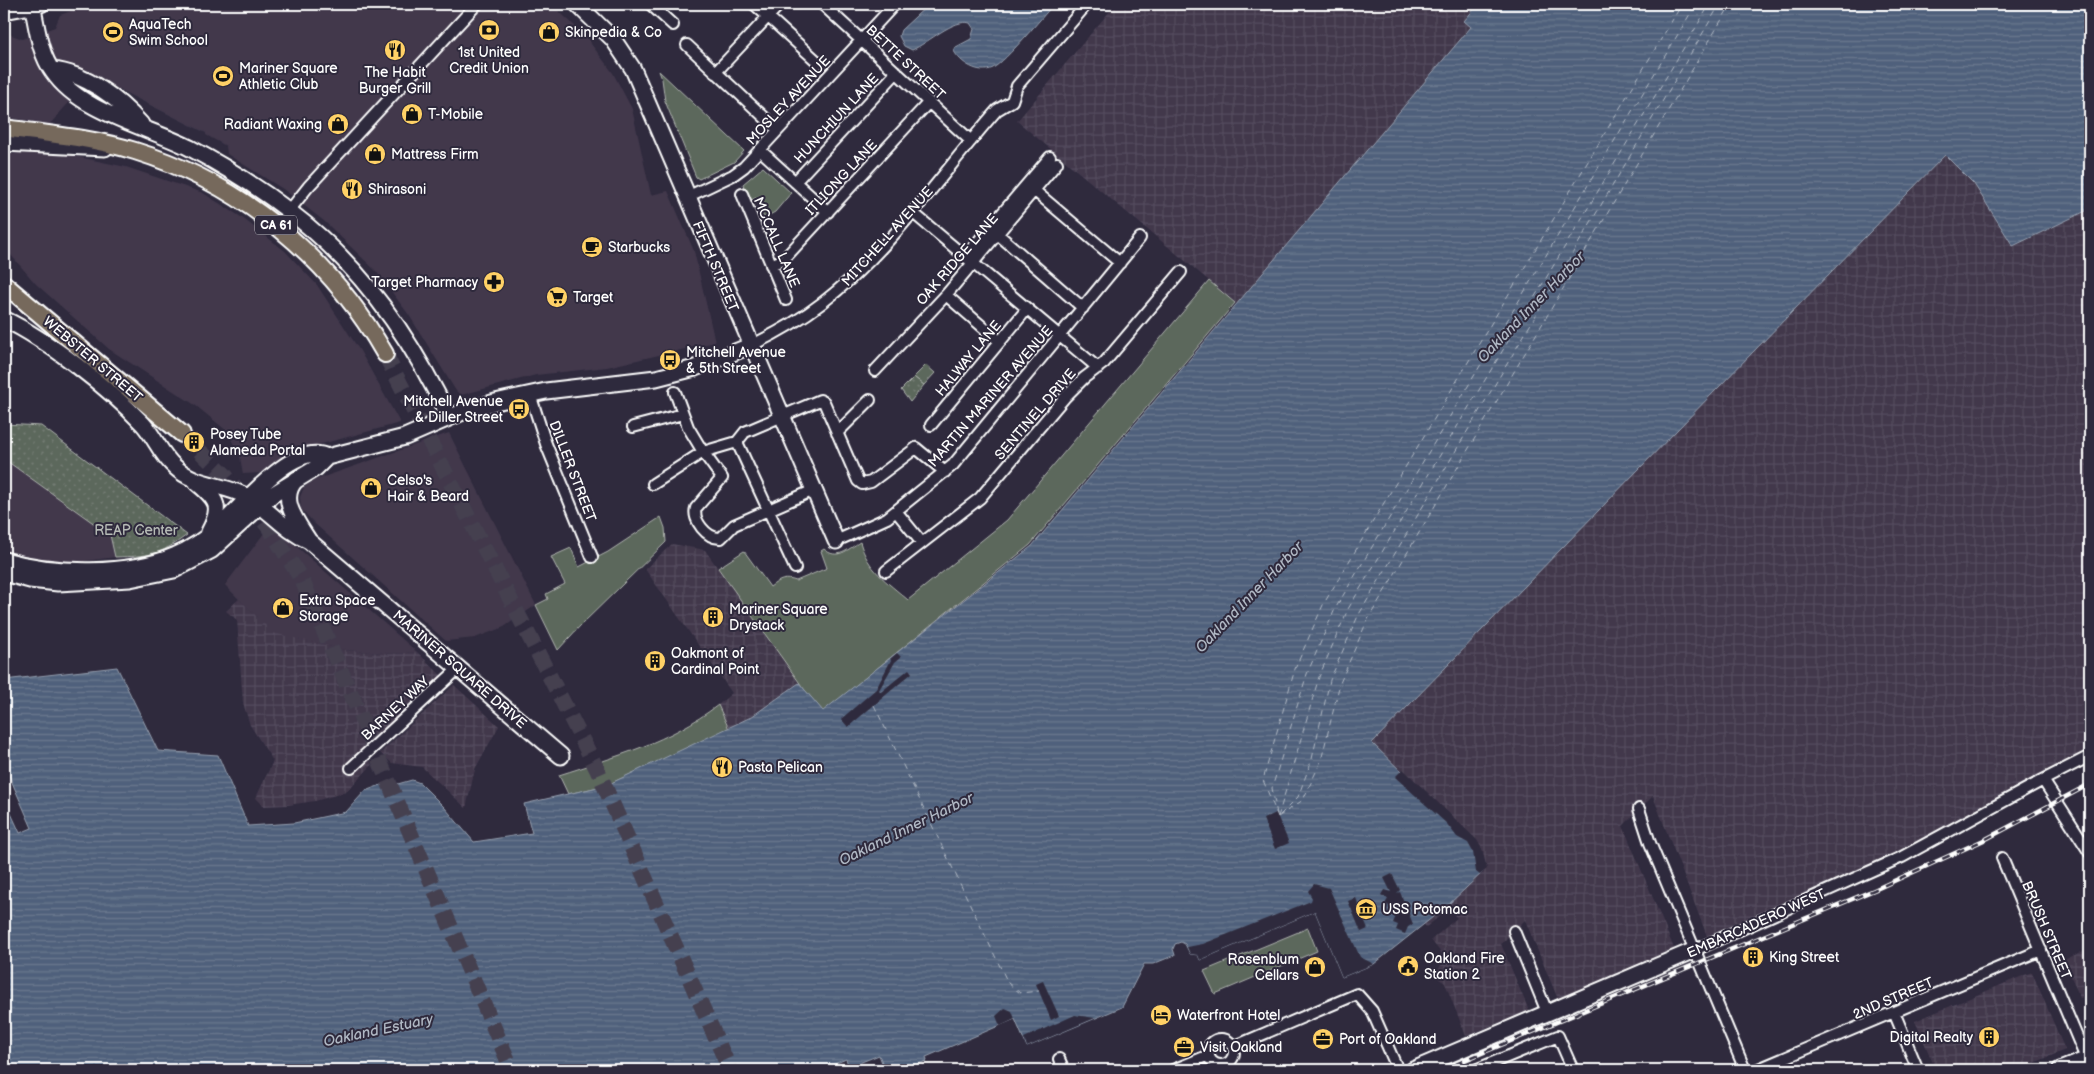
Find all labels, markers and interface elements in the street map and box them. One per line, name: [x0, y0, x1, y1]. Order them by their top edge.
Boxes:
place label: AquaTech Swim School: [129, 16, 208, 49]
bank icon: 1st United Credit Union: [477, 18, 501, 42]
sports icon: AquaTech Swim School: [101, 20, 125, 44]
shop icon: Skinpedia & Co: [537, 20, 561, 44]
street label: BETTE STREET: [863, 21, 949, 104]
place label: Skinpedia & Co: [565, 24, 662, 41]
restaurant icon: The Habit Burger Grill: [383, 38, 407, 62]
place label: 1st United Credit Union: [449, 44, 529, 77]
street label: MOSLEY AVENUE: [743, 52, 834, 148]
place label: Mariner Square Athletic Club: [239, 60, 338, 93]
sports icon: Mariner Square Athletic Club: [211, 64, 235, 88]
place label: The Habit Burger Grill: [359, 64, 431, 97]
street label: HUNCHIUN LANE: [790, 70, 882, 167]
shop icon: T-Mobile: [400, 102, 424, 126]
place label: T-Mobile: [428, 106, 483, 123]
shop icon: Radiant Waxing: [326, 112, 350, 136]
place label: Radiant Waxing: [224, 116, 322, 133]
street label: ITLIONG LANE: [802, 136, 881, 219]
shop icon: Mattress Firm: [363, 142, 387, 166]
place label: Mattress Firm: [391, 146, 479, 163]
restaurant icon: Shirasoni: [340, 177, 364, 201]
place label: Shirasoni: [368, 181, 426, 198]
street label: MITCHELL AVENUE: [838, 183, 937, 290]
street label: MCCALL LANE: [750, 194, 803, 290]
street label: OAK RIDGE LANE: [913, 210, 1002, 309]
road number: CA 61: [255, 216, 297, 234]
street label: FIFTH STREET: [689, 218, 742, 315]
cafe icon: Starbucks: [580, 235, 604, 259]
place label: Starbucks: [608, 239, 670, 256]
water label: Oakland Inner Harbor: [1473, 247, 1590, 367]
pharmacy icon: Target Pharmacy: [482, 270, 506, 294]
place label: Target Pharmacy: [371, 274, 479, 291]
supermarket icon: Target: [545, 285, 569, 309]
place label: Target: [573, 289, 614, 306]
street label: WEBSTER STREET: [40, 313, 146, 406]
street label: HALWAY LANE: [932, 317, 1005, 400]
street label: MARTIN MARINER AVENUE: [924, 322, 1056, 470]
place label: Mitchell Avenue & 5th Street: [686, 344, 786, 377]
bus stop icon: Mitchell Avenue & 5th Street: [658, 348, 682, 372]
street label: SENTINEL DRIVE: [991, 365, 1080, 463]
place label: Mitchell Avenue & Diller Street: [403, 393, 504, 426]
bus stop icon: Mitchell Avenue & Diller Street: [507, 397, 531, 421]
street label: DILLER STREET: [545, 418, 600, 525]
place label: Posey Tube Alameda Portal: [210, 426, 305, 459]
building icon: Posey Tube Alameda Portal: [182, 430, 206, 454]
place label: Celso's Hair & Beard: [387, 472, 469, 505]
shop icon: Celso's Hair & Beard: [359, 476, 383, 500]
park label: REAP Center: [94, 522, 179, 539]
water label: Oakland Inner Harbor: [1191, 537, 1308, 657]
place label: Extra Space Storage: [299, 592, 376, 625]
shop icon: Extra Space Storage: [271, 596, 295, 620]
place label: Mariner Square Drystack: [729, 601, 828, 634]
building icon: Mariner Square Drystack: [701, 605, 725, 629]
street label: MARINER SQUARE DRIVE: [389, 607, 530, 732]
place label: Oakmont of Cardinal Point: [671, 645, 760, 678]
building icon: Oakmont of Cardinal Point: [643, 649, 667, 673]
street label: BARNEY WAY: [358, 672, 433, 744]
restaurant icon: Pasta Pelican: [710, 755, 734, 779]
place label: Pasta Pelican: [738, 759, 823, 776]
water label: Oakland Inner Harbor: [836, 788, 978, 870]
street label: BRUSH STREET: [2018, 878, 2075, 983]
street label: EMBARCADERO WEST: [1684, 885, 1829, 962]
museum icon: USS Potomac: [1354, 897, 1378, 921]
place label: USS Potomac: [1382, 901, 1468, 918]
building icon: King Street: [1741, 945, 1765, 969]
place label: King Street: [1769, 949, 1840, 966]
place label: Oakland Fire Station 2: [1424, 950, 1505, 983]
place label: Rosenblum Cellars: [1227, 951, 1299, 984]
public building icon: Oakland Fire Station 2: [1396, 954, 1420, 978]
shop icon: Rosenblum Cellars: [1303, 955, 1327, 979]
street label: 2ND STREET: [1850, 974, 1937, 1023]
hotel icon: Waterfront Hotel: [1149, 1003, 1173, 1027]
place label: Waterfront Hotel: [1177, 1007, 1280, 1024]
water label: Oakland Estuary: [322, 1009, 436, 1051]
building icon: Digital Realty: [1977, 1025, 2001, 1049]
office icon: Port of Oakland: [1311, 1027, 1335, 1051]
place label: Digital Realty: [1890, 1029, 1974, 1046]
place label: Port of Oakland: [1339, 1031, 1437, 1048]
office icon: Visit Oakland: [1172, 1035, 1196, 1059]
place label: Visit Oakland: [1200, 1039, 1282, 1056]

